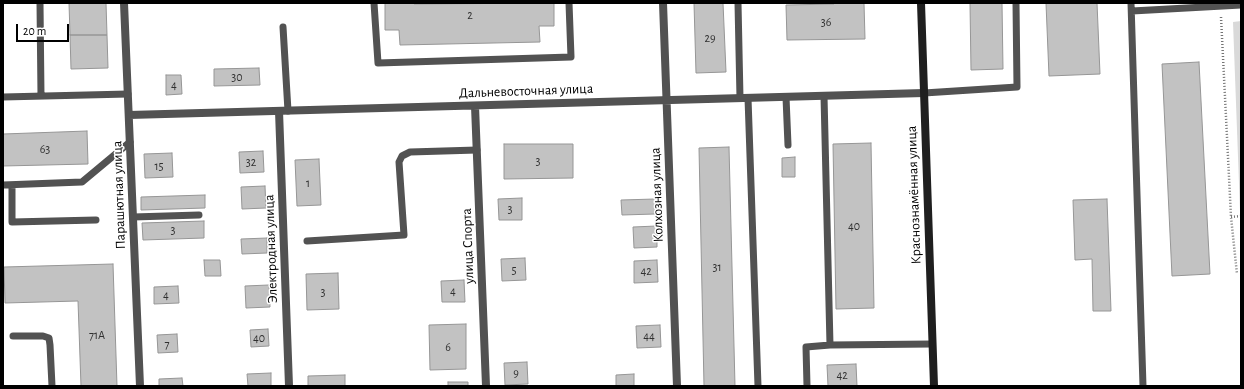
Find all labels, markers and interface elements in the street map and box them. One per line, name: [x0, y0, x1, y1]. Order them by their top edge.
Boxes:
house number: 2: [467, 8, 473, 22]
house number: 36: [821, 15, 831, 29]
scale bar: [18, 16, 71, 42]
text: 20 m: [23, 25, 46, 37]
house number: 29: [704, 31, 716, 45]
house number: 30: [231, 70, 243, 84]
house number: 4: [171, 78, 177, 92]
street label: Дальневосточная улица: [459, 80, 593, 102]
street label: Краснознамённая улица: [903, 125, 925, 265]
street label: Парашютная улица: [109, 140, 129, 250]
house number: 63: [40, 142, 50, 156]
street label: Колхозная улица: [647, 147, 667, 243]
house number: 3: [536, 154, 540, 168]
house number: 32: [246, 155, 256, 169]
house number: 15: [154, 159, 164, 173]
house number: 1: [306, 176, 310, 190]
street label: Электродная улица: [261, 194, 281, 304]
house number: 3: [508, 202, 512, 216]
street label: улица Спорта: [458, 208, 478, 284]
house number: 40: [848, 219, 860, 233]
house number: 3: [171, 223, 175, 237]
house number: 31: [712, 260, 722, 274]
house number: 5: [511, 263, 517, 277]
house number: 42: [640, 264, 652, 278]
house number: 4: [450, 284, 456, 298]
house number: 3: [321, 285, 325, 299]
house number: 4: [163, 288, 169, 302]
house number: 71А: [89, 328, 105, 342]
house number: 44: [643, 329, 655, 343]
house number: 40: [253, 331, 265, 345]
house number: 7: [164, 337, 170, 351]
house number: 6: [445, 340, 451, 354]
house number: 9: [513, 366, 519, 380]
house number: 42: [836, 368, 848, 382]

